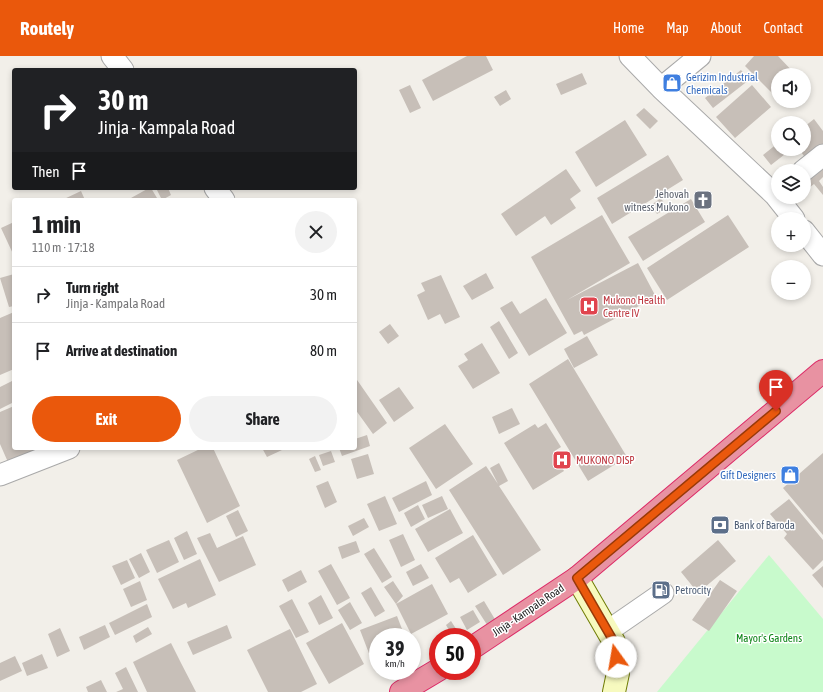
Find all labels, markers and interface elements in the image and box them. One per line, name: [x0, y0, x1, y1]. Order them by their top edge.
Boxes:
text: Routely: [20, 17, 74, 39]
text: Home: [613, 20, 644, 36]
text: Map: [666, 20, 689, 36]
text: About: [711, 20, 742, 36]
text: Contact: [764, 20, 803, 36]
map controls: [771, 68, 811, 300]
button: sound: [771, 68, 811, 108]
place label: Gerizim Industrial Chemicals: [686, 71, 758, 96]
shop icon: Gerizim Industrial Chemicals: [661, 72, 683, 94]
icon: right: [32, 84, 84, 136]
text: 30 m: [98, 84, 148, 116]
button: search: [771, 116, 811, 156]
text: Jinja - Kampala Road: [98, 117, 235, 138]
icon: arrive: [68, 160, 90, 182]
text: Then: [32, 163, 60, 180]
button: layers: [771, 164, 811, 204]
place label: Jehovah witness Mukono: [624, 188, 689, 213]
church icon: Jehovah witness Mukono: [692, 189, 714, 211]
text: 1 min: [32, 211, 81, 238]
button: close: [295, 211, 337, 253]
button: +: [771, 212, 811, 252]
text: 110 m · 17:18: [32, 240, 95, 255]
button: −: [771, 260, 811, 300]
text: Turn right: [66, 279, 119, 296]
icon: right: [32, 284, 54, 306]
text: 30 m: [310, 286, 337, 303]
place label: Mukono Health Centre IV: [603, 294, 665, 319]
hospital icon: Mukono Health Centre IV: [578, 295, 600, 317]
text: Jinja - Kampala Road: [66, 296, 165, 311]
icon: arrive: [32, 340, 54, 362]
text: Arrive at destination: [66, 342, 177, 359]
text: 80 m: [310, 342, 337, 359]
pin: [759, 370, 793, 411]
icon: arrive: [765, 376, 787, 398]
button: Exit: [32, 396, 181, 442]
button: Share: [189, 396, 337, 442]
hospital icon: MUKONO DISP: [551, 449, 573, 471]
place label: MUKONO DISP: [576, 454, 635, 466]
shop icon: Gift Designers: [779, 464, 801, 486]
place label: Gift Designers: [720, 469, 776, 481]
bank icon: Bank of Baroda: [709, 514, 731, 536]
place label: Bank of Baroda: [734, 519, 795, 531]
fuel station icon: Petrocity: [650, 579, 672, 601]
street label: Jinja - Kampala Road: [490, 582, 566, 638]
place label: Petrocity: [675, 584, 712, 596]
speed limit sign: 50: [429, 628, 481, 680]
park label: Mayor's Gardens: [736, 632, 802, 644]
position arrow: [595, 636, 637, 678]
text: 39: [386, 637, 404, 660]
text: km/h: [385, 658, 405, 669]

